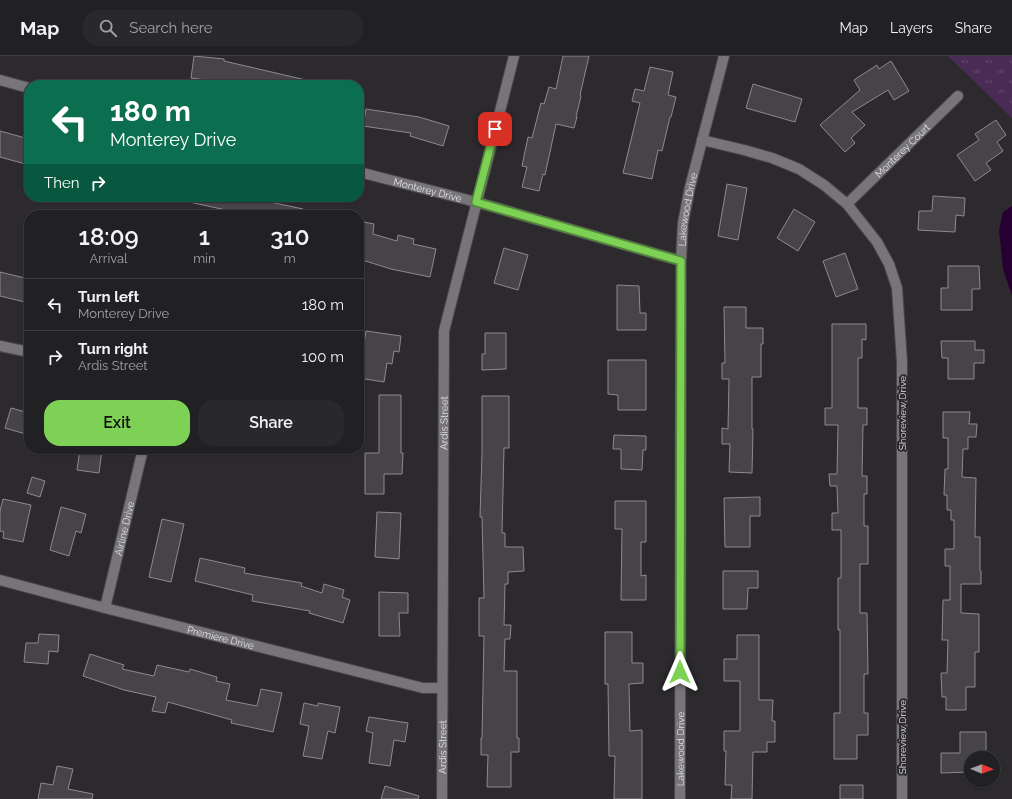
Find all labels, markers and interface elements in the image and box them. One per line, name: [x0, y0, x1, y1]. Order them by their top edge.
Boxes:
search box: [83, 10, 363, 46]
text: Map: [20, 17, 59, 39]
icon: search: [97, 17, 119, 39]
text: Search here: [129, 19, 213, 37]
text: Map: [840, 20, 868, 36]
text: Layers: [890, 20, 933, 36]
text: Share: [955, 20, 992, 36]
text: 180 m: [110, 95, 191, 128]
icon: left: [44, 96, 96, 148]
pin: [478, 112, 512, 146]
icon: arrive: [484, 118, 506, 140]
street label: Monterey Court: [873, 121, 932, 179]
text: Monterey Drive: [110, 129, 236, 150]
street label: Lakewood Drive: [676, 171, 699, 247]
icon: right: [87, 172, 109, 194]
text: Then: [44, 174, 79, 192]
street label: Monterey Drive: [392, 176, 463, 204]
text: 18:09: [79, 222, 139, 251]
text: 1: [199, 222, 210, 251]
text: 310: [270, 222, 309, 251]
text: Arrival: [90, 251, 128, 266]
text: min: [193, 251, 216, 266]
text: m: [284, 251, 296, 266]
text: Turn left: [78, 288, 139, 306]
icon: left: [44, 294, 66, 316]
text: 180 m: [302, 296, 344, 314]
text: Monterey Drive: [78, 306, 169, 321]
text: Turn right: [78, 340, 148, 358]
icon: right: [44, 346, 66, 368]
text: 100 m: [302, 348, 344, 366]
text: Ardis Street: [78, 358, 148, 373]
street label: Shoreview Drive: [897, 376, 908, 450]
street label: Ardis Street: [438, 395, 449, 450]
button: Exit: [44, 400, 190, 446]
button: Share: [198, 400, 344, 446]
street label: Airline Drive: [112, 500, 136, 557]
street label: Premiere Drive: [186, 623, 255, 651]
position arrow: [659, 651, 701, 693]
street label: Shoreview Drive: [897, 700, 908, 774]
street label: Lakewood Drive: [675, 712, 686, 786]
street label: Ardis Street: [437, 719, 448, 774]
north arrow: [964, 751, 1000, 787]
map controls: [964, 751, 1000, 787]

